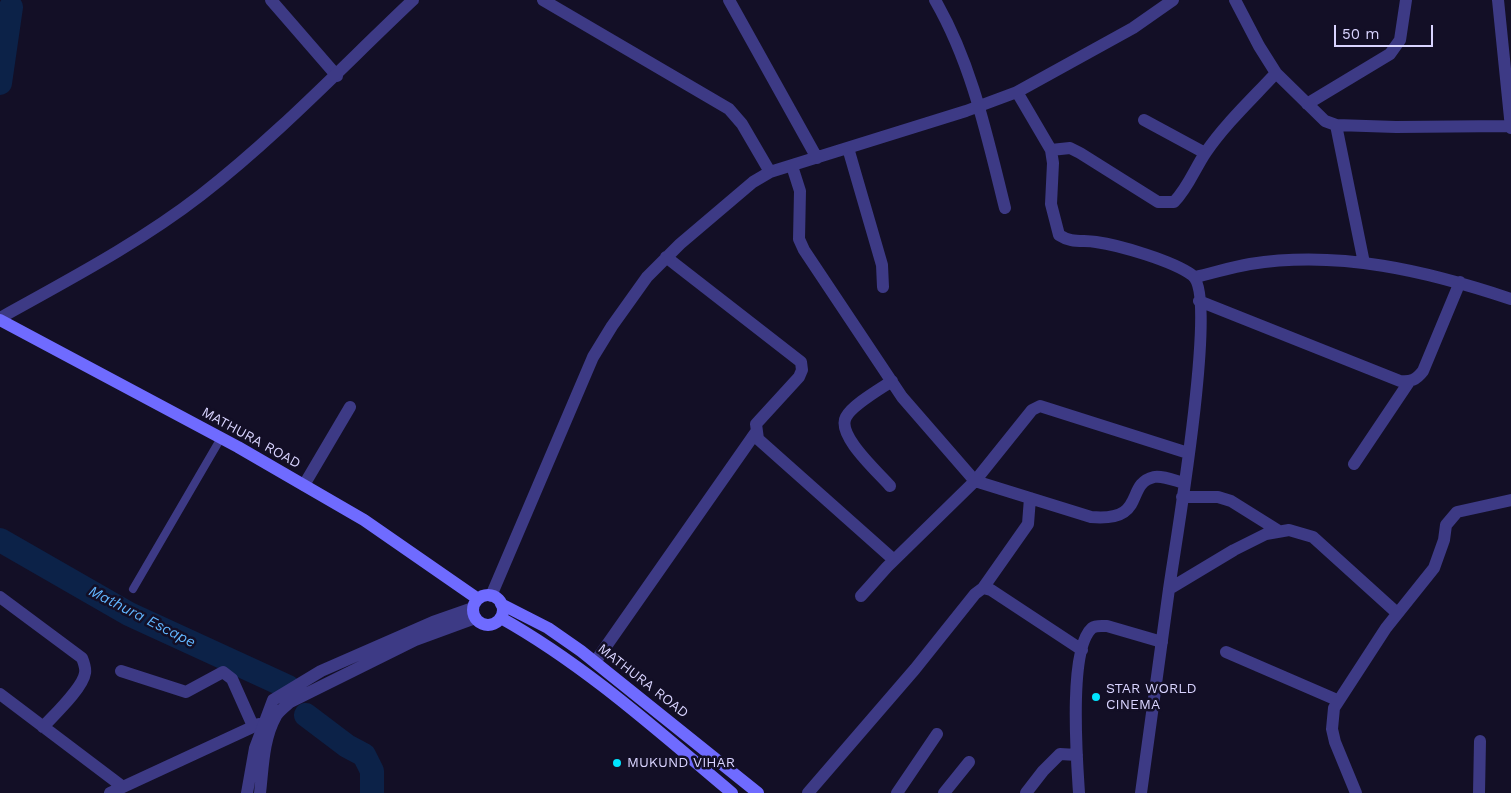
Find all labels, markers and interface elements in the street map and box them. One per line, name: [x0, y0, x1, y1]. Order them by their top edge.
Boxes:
scale bar: [1336, 15, 1435, 47]
text: 50 m: [1342, 25, 1379, 43]
street label: MATHURA ROAD: [199, 404, 303, 472]
water label: Mathura Escape: [86, 582, 198, 652]
street label: MATHURA ROAD: [594, 640, 692, 722]
place label: STAR WORLD CINEMA: [1106, 681, 1197, 714]
marker: STAR WORLD CINEMA: [1090, 691, 1102, 703]
place label: MUKUND VIHAR: [627, 755, 735, 771]
marker: MUKUND VIHAR: [611, 757, 623, 769]

